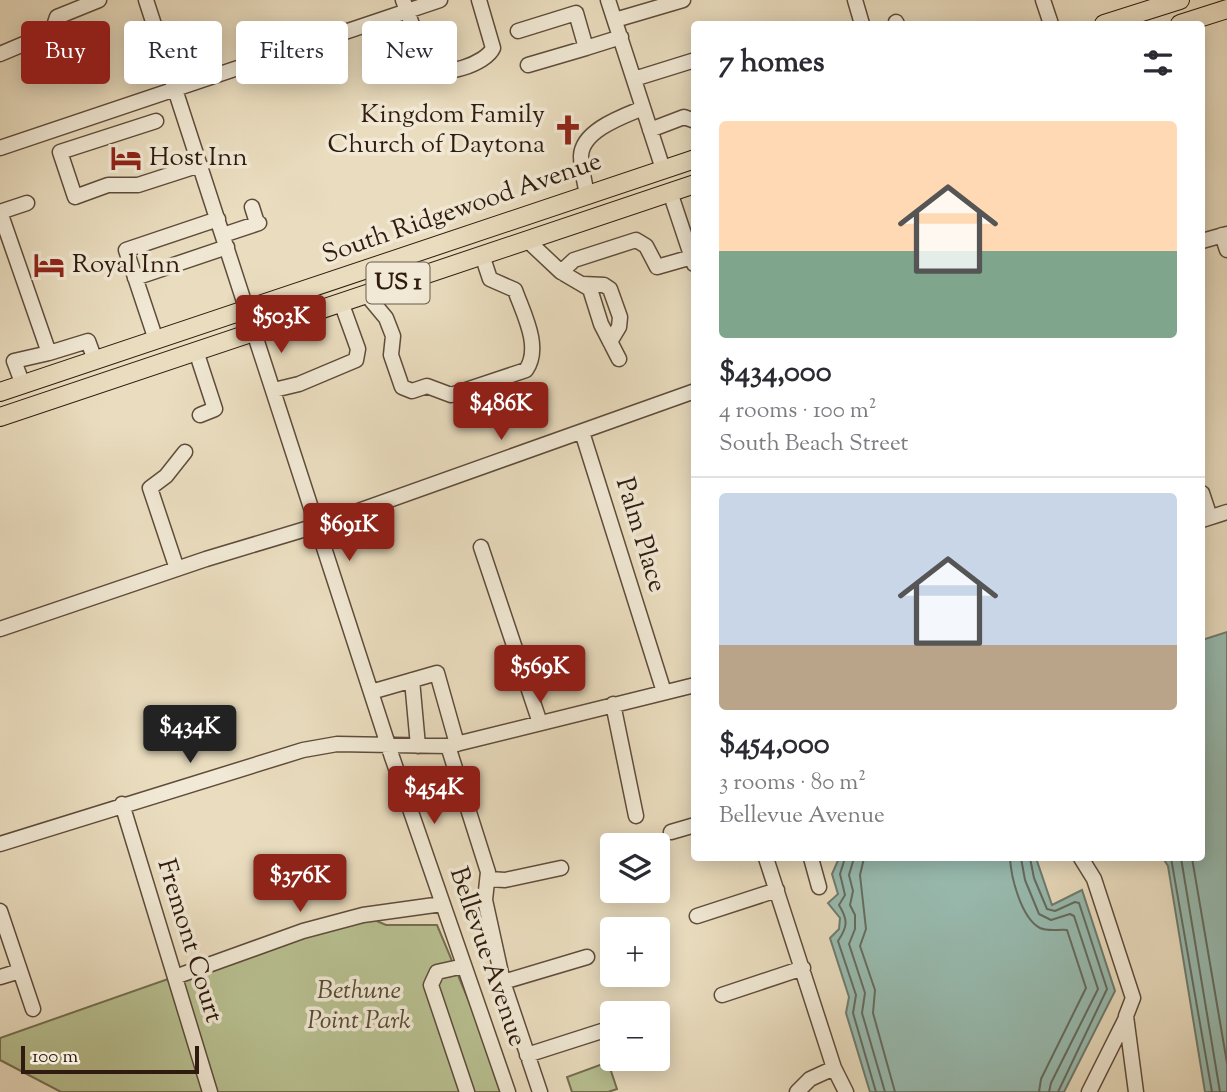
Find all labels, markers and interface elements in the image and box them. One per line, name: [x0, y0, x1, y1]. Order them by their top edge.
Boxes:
chip: Buy: [21, 21, 110, 84]
chip: Rent: [124, 21, 222, 84]
chip: Filters: [236, 21, 348, 84]
chip: New: [362, 21, 457, 84]
text: 7 homes: [719, 42, 824, 85]
icon: filters: [1139, 44, 1177, 82]
place label: Kingdom Family Church of Daytona: [328, 97, 545, 164]
church icon: Kingdom Family Church of Daytona: [551, 113, 585, 147]
place label: Host Inn: [149, 140, 248, 177]
hotel icon: Host Inn: [109, 141, 143, 175]
street label: South Ridgewood Avenue: [317, 144, 607, 274]
icon: home: [885, 166, 1011, 292]
place label: Royal Inn: [72, 247, 180, 284]
hotel icon: Royal Inn: [32, 248, 66, 282]
road number: US 1: [366, 262, 430, 304]
pin: $503K: [232, 296, 330, 355]
text: $503K: [252, 301, 310, 334]
text: $434,000: [719, 352, 832, 395]
pin: $486K: [452, 382, 550, 442]
text: $486K: [469, 388, 533, 421]
text: 4 rooms · 100 m²: [719, 395, 877, 428]
text: South Beach Street: [719, 428, 908, 461]
street label: Palm Place: [605, 473, 675, 597]
pin: $691K: [300, 504, 398, 563]
text: $691K: [319, 509, 379, 542]
icon: home: [885, 538, 1011, 664]
pin: $569K: [491, 646, 589, 705]
text: $569K: [510, 651, 570, 684]
pin: $434K: [141, 706, 239, 765]
text: $434K: [159, 711, 221, 744]
text: $454,000: [719, 724, 830, 767]
pin: $454K: [385, 766, 483, 826]
text: 3 rooms · 80 m²: [719, 767, 866, 800]
text: $454K: [404, 772, 464, 805]
text: Bellevue Avenue: [719, 800, 885, 833]
map controls: [600, 833, 670, 1071]
button: layers: [600, 833, 670, 903]
street label: Fremont Court: [147, 855, 231, 1027]
pin: $376K: [251, 855, 349, 914]
text: $376K: [269, 860, 331, 893]
street label: Bellevue Avenue: [439, 862, 535, 1052]
button: +: [600, 917, 670, 987]
park label: Bethune Point Park: [307, 973, 411, 1040]
button: −: [600, 1001, 670, 1071]
scale bar: [21, 1043, 200, 1075]
text: 100 m: [32, 1044, 78, 1071]

